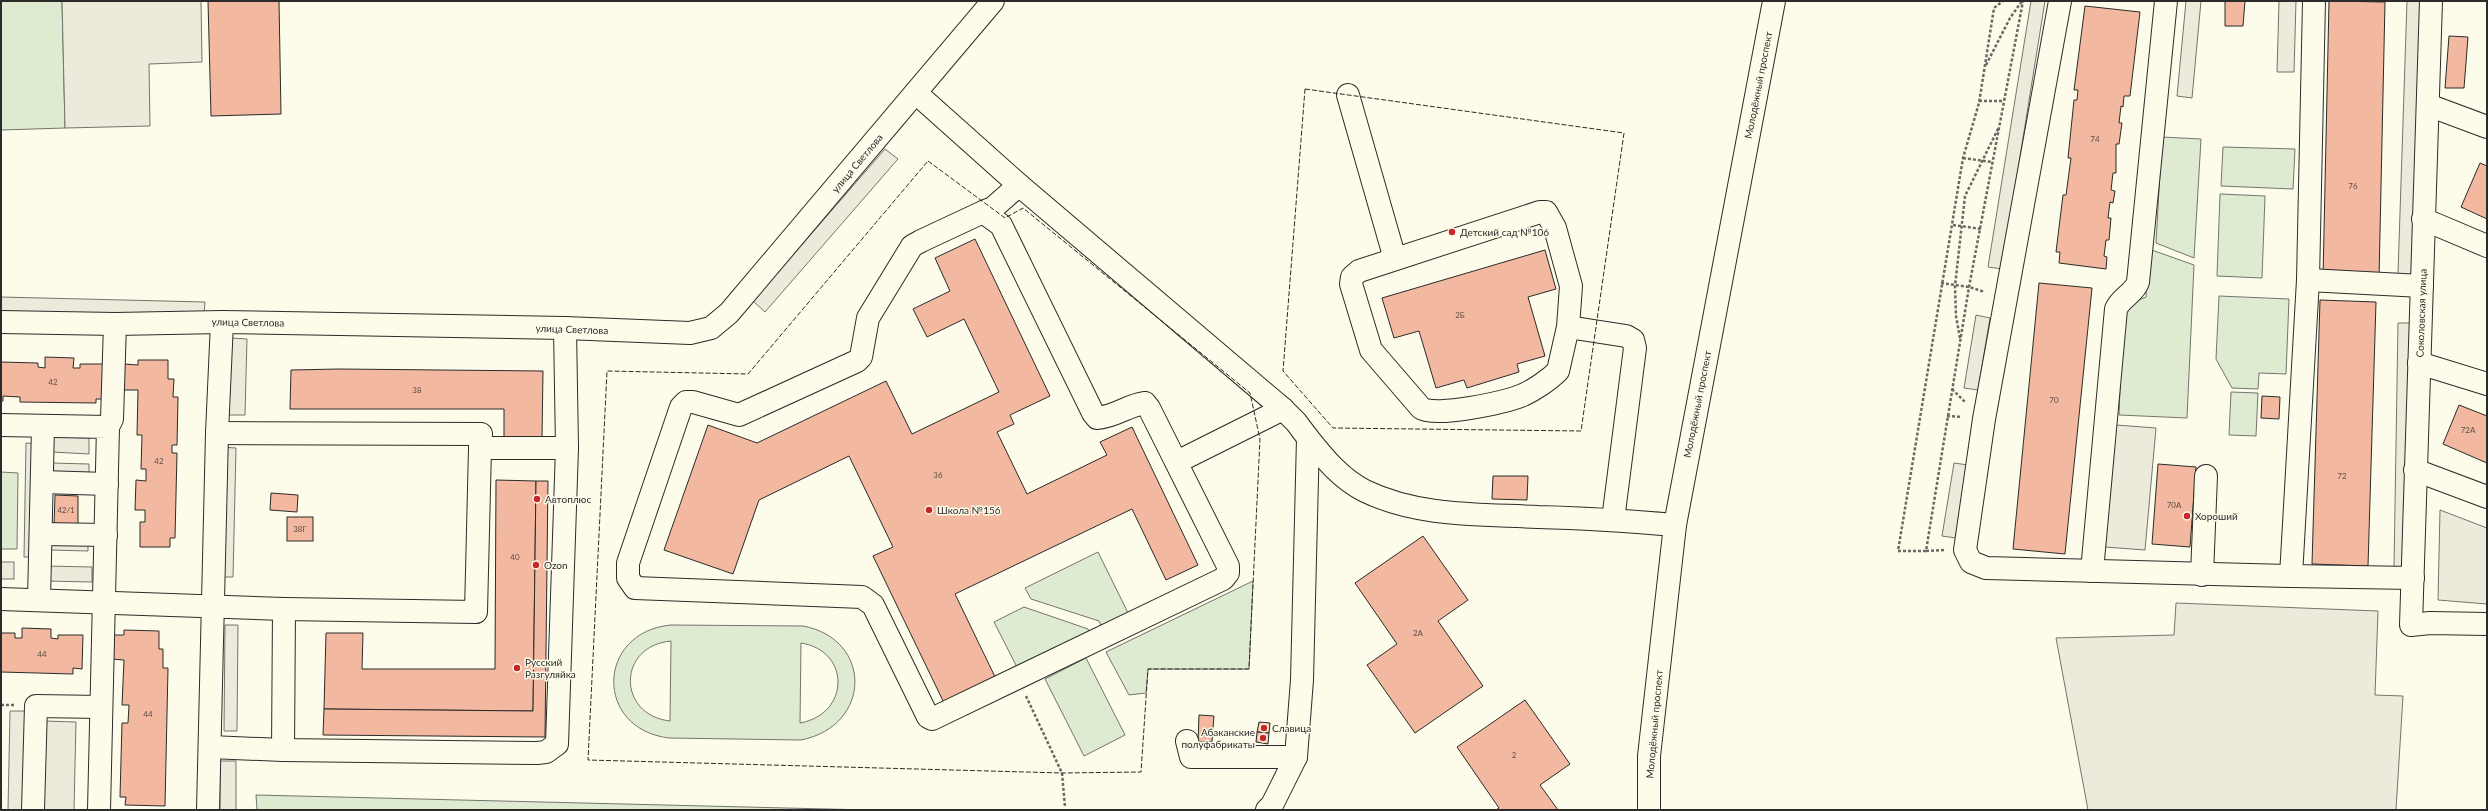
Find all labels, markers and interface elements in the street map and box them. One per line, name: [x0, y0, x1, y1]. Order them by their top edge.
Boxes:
street label: Молодёжный проспект: [1742, 30, 1774, 140]
street label: улица Светлова: [829, 131, 885, 195]
house number: 74: [2090, 134, 2100, 144]
house number: 76: [2348, 181, 2358, 191]
place label: Детский сад №106: [1460, 226, 1549, 238]
marker: Детский сад №106: [1447, 227, 1457, 237]
street label: Соколовская улица: [2413, 268, 2429, 358]
house number: 2Б: [1455, 310, 1465, 320]
street label: улица Светлова: [212, 315, 284, 329]
street label: улица Светлова: [535, 322, 609, 336]
street label: Молодёжный проспект: [1681, 349, 1713, 459]
house number: 42: [48, 377, 58, 387]
house number: 38: [412, 385, 422, 395]
house number: 70: [2049, 395, 2059, 405]
house number: 72А: [2461, 425, 2476, 435]
house number: 42: [154, 456, 164, 466]
house number: 36: [933, 470, 943, 480]
house number: 72: [2337, 471, 2347, 481]
place label: Автоплюс: [545, 493, 591, 505]
marker: Автоплюс: [532, 494, 542, 504]
house number: 70А: [2167, 500, 2182, 510]
place label: Школа №156: [937, 504, 1001, 516]
house number: 42/1: [57, 505, 75, 515]
marker: Школа №156: [924, 505, 934, 515]
place label: Хороший: [2195, 510, 2238, 522]
marker: Хороший: [2182, 511, 2192, 521]
house number: 38Г: [293, 524, 307, 534]
house number: 40: [510, 552, 520, 562]
place label: Ozon: [544, 559, 568, 571]
marker: Ozon: [531, 560, 541, 570]
house number: 2А: [1413, 628, 1424, 638]
house number: 44: [37, 649, 47, 659]
place label: Русский Разгуляйка: [525, 656, 576, 680]
marker: Русский Разгуляйка: [512, 663, 522, 673]
street label: Молодёжный проспект: [1643, 669, 1665, 779]
house number: 44: [143, 709, 153, 719]
place label: Славица: [1272, 722, 1311, 734]
marker: Славица: [1259, 723, 1269, 733]
place label: Абаканские полуфабрикаты: [1181, 726, 1255, 750]
marker: Абаканские полуфабрикаты: [1258, 733, 1268, 743]
house number: 2: [1512, 750, 1517, 760]

